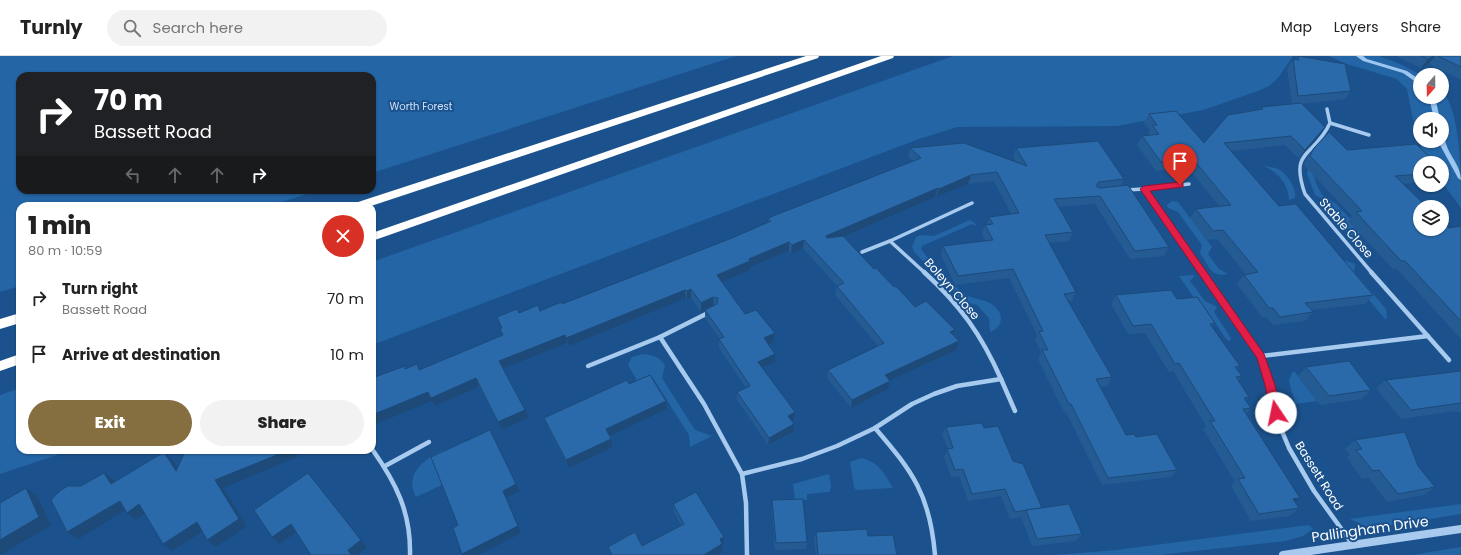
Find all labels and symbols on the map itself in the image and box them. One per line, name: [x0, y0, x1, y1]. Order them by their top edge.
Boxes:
north arrow: [1413, 68, 1449, 104]
park label: Worth Forest: [390, 99, 453, 114]
pin: [1163, 144, 1197, 185]
street label: Stable Close: [1315, 194, 1377, 261]
street label: Boleyn Close: [921, 254, 984, 323]
position arrow: [1255, 392, 1297, 434]
street label: Bassett Road: [1291, 438, 1347, 514]
street label: Pallingham Drive: [1310, 511, 1430, 547]

